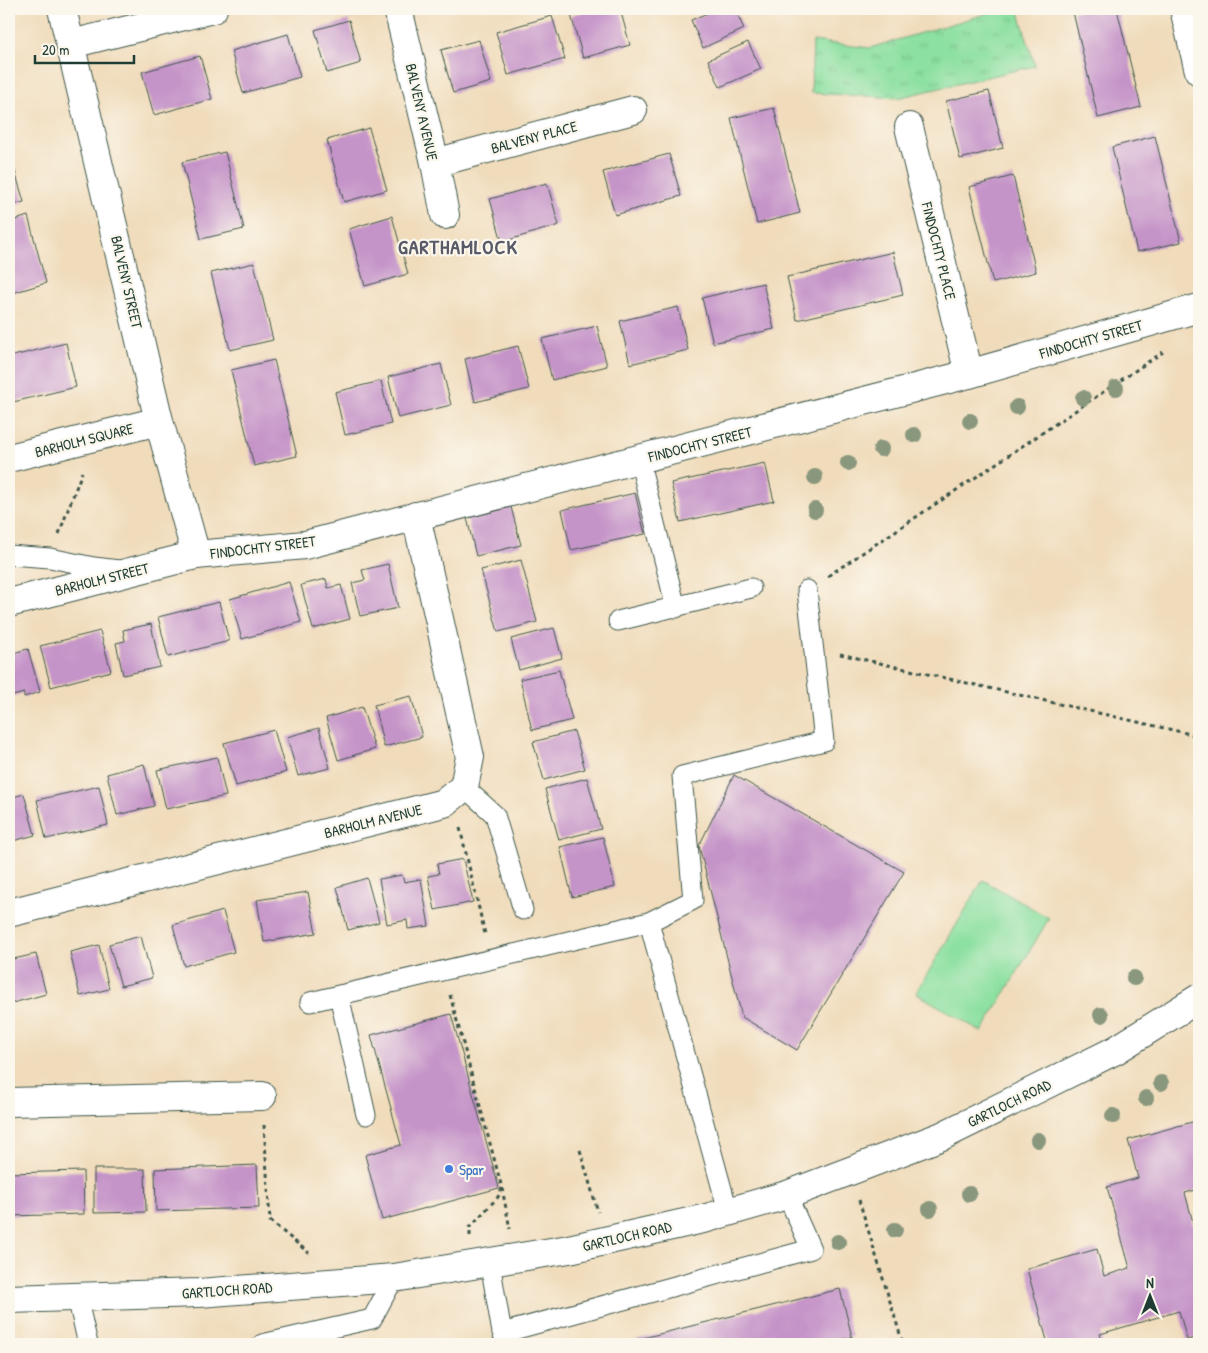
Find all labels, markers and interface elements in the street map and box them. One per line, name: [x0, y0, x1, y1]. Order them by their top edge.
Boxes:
scale bar: [35, 32, 134, 64]
text: 20 m: [42, 39, 69, 60]
street label: BALVENY AVENUE: [401, 61, 443, 163]
street label: BALVENY PLACE: [488, 115, 580, 159]
street label: FINDOCHTY PLACE: [916, 199, 961, 302]
district label: GARTHAMLOCK: [398, 233, 518, 260]
street label: BALVENY STREET: [106, 234, 148, 331]
street label: FINDOCHTY STREET: [1036, 314, 1146, 364]
street label: BARHOLM SQUARE: [33, 418, 136, 462]
street label: FINDOCHTY STREET: [645, 421, 755, 467]
street label: FINDOCHTY STREET: [208, 530, 318, 564]
street label: BARHOLM STREET: [53, 557, 152, 601]
street label: BARHOLM AVENUE: [322, 799, 425, 843]
street label: GARTLOCH ROAD: [964, 1073, 1055, 1132]
place label: Spar: [459, 1159, 484, 1180]
marker: Spar: [443, 1163, 455, 1175]
street label: GARTLOCH ROAD: [581, 1215, 674, 1256]
north arrow: [1126, 1270, 1176, 1320]
text: N: [1146, 1273, 1154, 1292]
street label: GARTLOCH ROAD: [181, 1276, 274, 1304]

